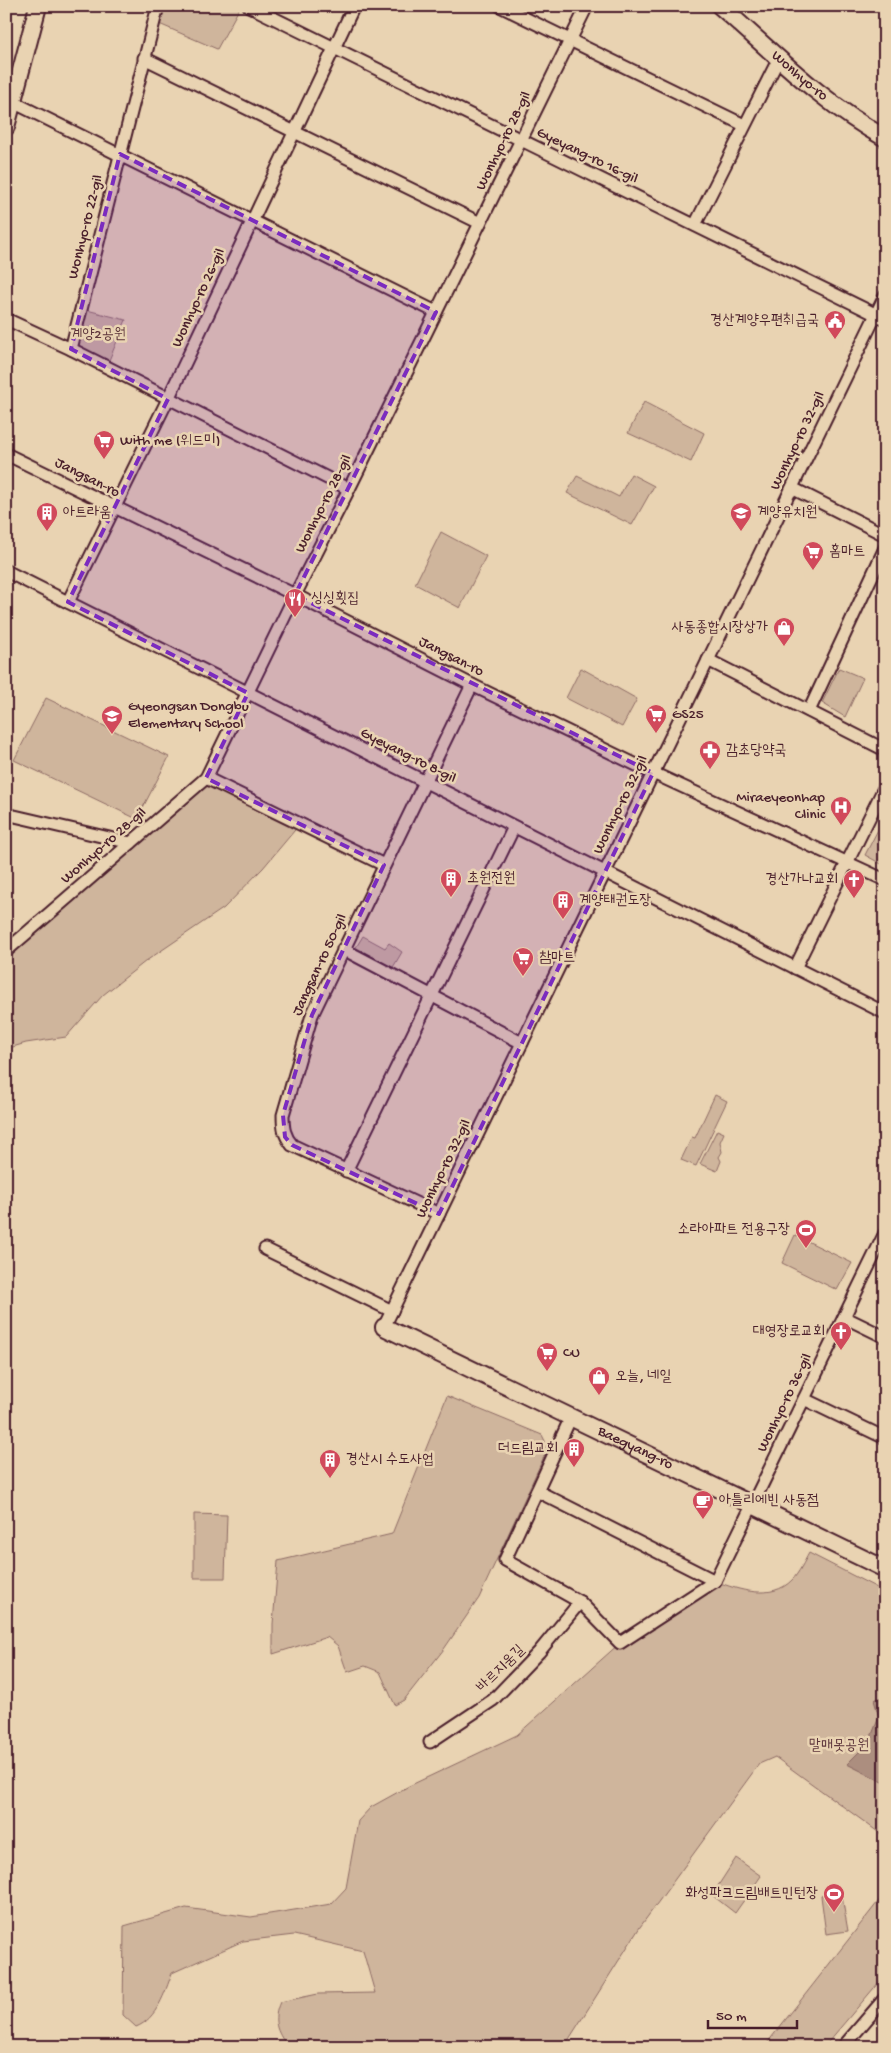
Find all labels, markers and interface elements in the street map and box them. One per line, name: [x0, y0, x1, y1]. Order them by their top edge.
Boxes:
street label: Wonhyo-ro: [767, 47, 831, 105]
street label: Wonhyo-ro 28-gil: [472, 89, 536, 193]
street label: Gyeyang-ro 16-gil: [533, 124, 641, 188]
street label: Wonhyo-ro 22-gil: [64, 173, 108, 281]
street label: Wonhyo-ro 26-gil: [168, 246, 230, 350]
public building icon: 경산계양우편취급국: [823, 309, 847, 340]
place label: 경산계양우편취급국: [710, 312, 819, 330]
park label: 계양2공원: [70, 326, 126, 344]
street label: Wonhyo-ro 32-gil: [766, 389, 830, 493]
supermarket icon: With me (위드미): [92, 429, 116, 460]
place label: With me (위드미): [120, 432, 220, 450]
street label: Wonhyo-ro 28-gil: [292, 452, 356, 556]
street label: Jangsan-ro: [51, 454, 123, 502]
building icon: 아트라움: [35, 501, 59, 532]
school or university icon: 계양유치원: [729, 501, 753, 532]
place label: 아트라움: [63, 504, 111, 522]
place label: 계양유치원: [757, 504, 817, 522]
supermarket icon: 홈마트: [801, 540, 825, 571]
place label: 홈마트: [829, 543, 865, 561]
restaurant icon: 싱싱횟집: [283, 587, 307, 618]
place label: 싱싱횟집: [311, 590, 359, 608]
shop icon: 사동종합시장상가: [772, 616, 796, 647]
place label: 사동종합시장상가: [671, 619, 768, 637]
street label: Jangsan-ro: [415, 633, 487, 681]
place label: Gyeongsan Dongbu Elementary School: [128, 698, 249, 733]
supermarket icon: GS25: [644, 703, 668, 734]
school or university icon: Gyeongsan Dongbu Elementary School: [100, 704, 124, 735]
place label: GS25: [672, 706, 704, 724]
street label: Gyeyang-ro 8-gil: [357, 724, 459, 788]
pharmacy icon: 감초당약국: [698, 739, 722, 770]
place label: 감초당약국: [726, 742, 786, 760]
street label: Wonhyo-ro 32-gil: [589, 753, 653, 857]
place label: Miraeyeonhap Clinic: [736, 789, 826, 824]
hospital icon: Miraeyeonhap Clinic: [829, 795, 853, 826]
street label: Wonhyo-ro 28-gil: [57, 804, 151, 888]
building icon: 초원전원: [439, 867, 463, 898]
church icon: 경산가나교회: [842, 868, 866, 899]
place label: 초원전원: [467, 870, 515, 888]
place label: 경산가나교회: [766, 871, 838, 889]
building icon: 계양태권도장: [551, 889, 575, 920]
place label: 계양태권도장: [579, 892, 651, 910]
street label: Jangsan-ro 50-gil: [288, 911, 352, 1019]
supermarket icon: 참마트: [511, 946, 535, 977]
place label: 참마트: [539, 949, 575, 967]
street label: Wonhyo-ro 32-gil: [412, 1117, 476, 1221]
sports icon: 소라아파트 전용구장: [794, 1218, 818, 1249]
place label: 소라아파트 전용구장: [678, 1221, 790, 1239]
church icon: 대영장로교회: [829, 1320, 853, 1351]
place label: 대영장로교회: [753, 1323, 825, 1341]
supermarket icon: CU: [535, 1341, 559, 1372]
place label: CU: [563, 1344, 580, 1362]
street label: Wonhyo-ro 36-gil: [753, 1351, 817, 1455]
shop icon: 오늘, 네일: [587, 1365, 611, 1396]
place label: 오늘, 네일: [615, 1368, 672, 1386]
street label: Baegyang-ro: [594, 1422, 676, 1474]
building icon: 더드림교회: [562, 1437, 586, 1468]
place label: 더드림교회: [498, 1440, 558, 1458]
building icon: 경산시 수도사업: [318, 1448, 342, 1479]
place label: 경산시 수도사업: [346, 1451, 434, 1469]
cafe icon: 아틀리에빈 사동점: [691, 1489, 715, 1520]
place label: 아틀리에빈 사동점: [719, 1492, 819, 1510]
street label: 바르지움길: [473, 1642, 529, 1696]
park label: 말매못공원: [809, 1737, 869, 1755]
sports icon: 화성파크드림배트민턴장: [822, 1882, 846, 1913]
place label: 화성파크드림배트민턴장: [685, 1885, 818, 1903]
scale bar: [708, 1998, 797, 2030]
text: 50 m: [716, 2008, 747, 2026]

